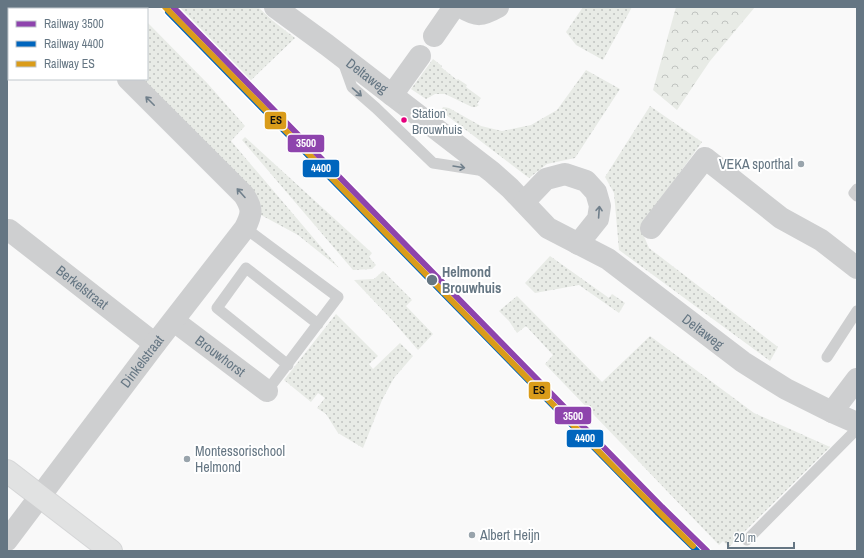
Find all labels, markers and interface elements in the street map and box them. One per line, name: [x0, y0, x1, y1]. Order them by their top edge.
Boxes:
legend: [8, 8, 148, 80]
text: Railway 3500: [44, 16, 104, 32]
text: Railway 4400: [44, 36, 104, 52]
street label: Deltaweg: [343, 54, 392, 98]
text: Railway ES: [44, 56, 95, 72]
one-way arrow: [352, 87, 362, 96]
one-way arrow: [145, 96, 155, 106]
place label: Station Brouwhuis: [412, 105, 462, 138]
line badge: ES: [264, 111, 287, 130]
text: ES: [270, 113, 282, 127]
marker: Station Brouwhuis: [399, 115, 409, 125]
line badge: 3500: [287, 134, 325, 153]
text: 3500: [296, 136, 316, 150]
place label: VEKA sporthal: [719, 155, 793, 173]
line badge: 4400: [302, 159, 340, 178]
marker: VEKA sporthal: [796, 159, 806, 169]
text: 4400: [311, 161, 331, 175]
one-way arrow: [452, 163, 465, 171]
one-way arrow: [237, 188, 246, 198]
one-way arrow: [595, 206, 602, 219]
street label: Berkelstraat: [53, 261, 112, 313]
place label: Helmond Brouwhuis: [442, 263, 501, 297]
marker: Helmond Brouwhuis: [425, 273, 439, 287]
street label: Deltaweg: [679, 310, 728, 354]
street label: Dinkelstraat: [116, 331, 168, 391]
street label: Brouwhorst: [192, 331, 249, 381]
line badge: ES: [528, 381, 551, 400]
text: ES: [533, 383, 545, 397]
line badge: 3500: [554, 406, 592, 425]
text: 3500: [563, 409, 583, 423]
line badge: 4400: [566, 429, 604, 448]
text: 4400: [575, 431, 595, 445]
place label: Montessorischool Helmond: [195, 442, 285, 476]
marker: Montessorischool Helmond: [182, 454, 192, 464]
scale bar: [728, 524, 794, 550]
place label: Albert Heijn: [479, 526, 540, 544]
marker: Albert Heijn: [467, 530, 477, 540]
text: 20 m: [734, 530, 756, 546]

